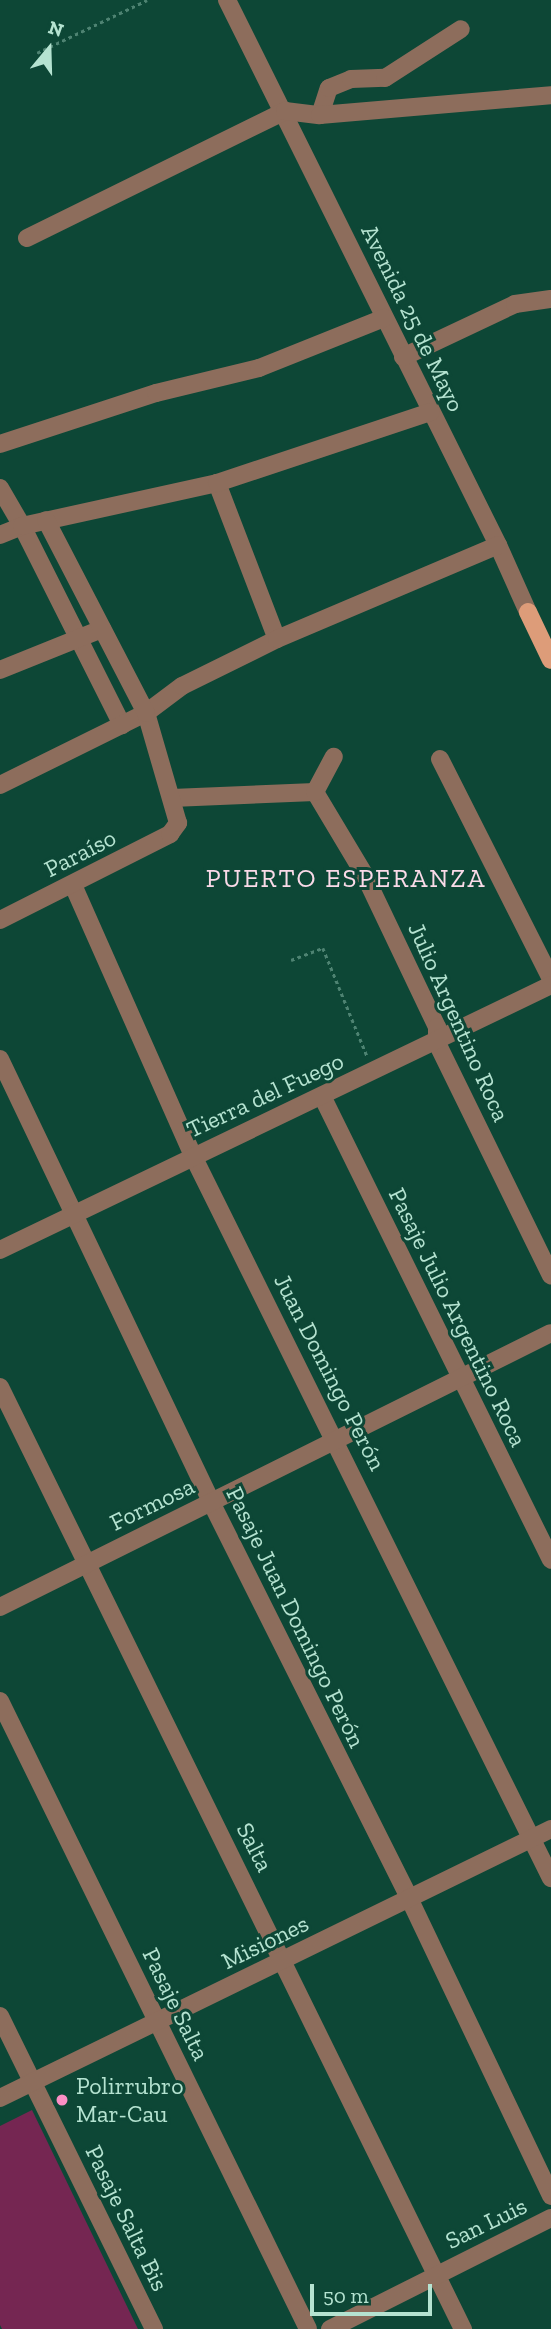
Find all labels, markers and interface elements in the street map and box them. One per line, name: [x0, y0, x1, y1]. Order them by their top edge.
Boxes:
north arrow: [14, 14, 84, 84]
text: N: [45, 15, 67, 42]
street label: Avenida 25 de Mayo: [355, 220, 471, 416]
street label: Paraíso: [39, 823, 121, 883]
district label: PUERTO ESPERANZA: [208, 863, 484, 895]
street label: Julio Argentino Roca: [402, 918, 516, 1126]
street label: Tierra del Fuego: [182, 1046, 348, 1144]
street label: Pasaje Julio Argentino Roca: [383, 1182, 533, 1452]
street label: Juan Domingo Perón: [268, 1269, 392, 1475]
street label: Formosa: [105, 1471, 199, 1537]
street label: Pasaje Juan Domingo Perón: [220, 1482, 372, 1752]
street label: Salta: [231, 1818, 279, 1876]
street label: Misiones: [217, 1909, 313, 1975]
street label: Pasaje Salta: [136, 1943, 216, 2065]
place label: Polirrubro Mar-Cau: [76, 2072, 183, 2128]
marker: Polirrubro Mar-Cau: [54, 2092, 70, 2108]
street label: Pasaje Salta Bis: [79, 2140, 175, 2296]
street label: San Luis: [441, 2191, 531, 2255]
scale bar: [313, 2270, 435, 2314]
text: 50 m: [323, 2283, 369, 2308]

